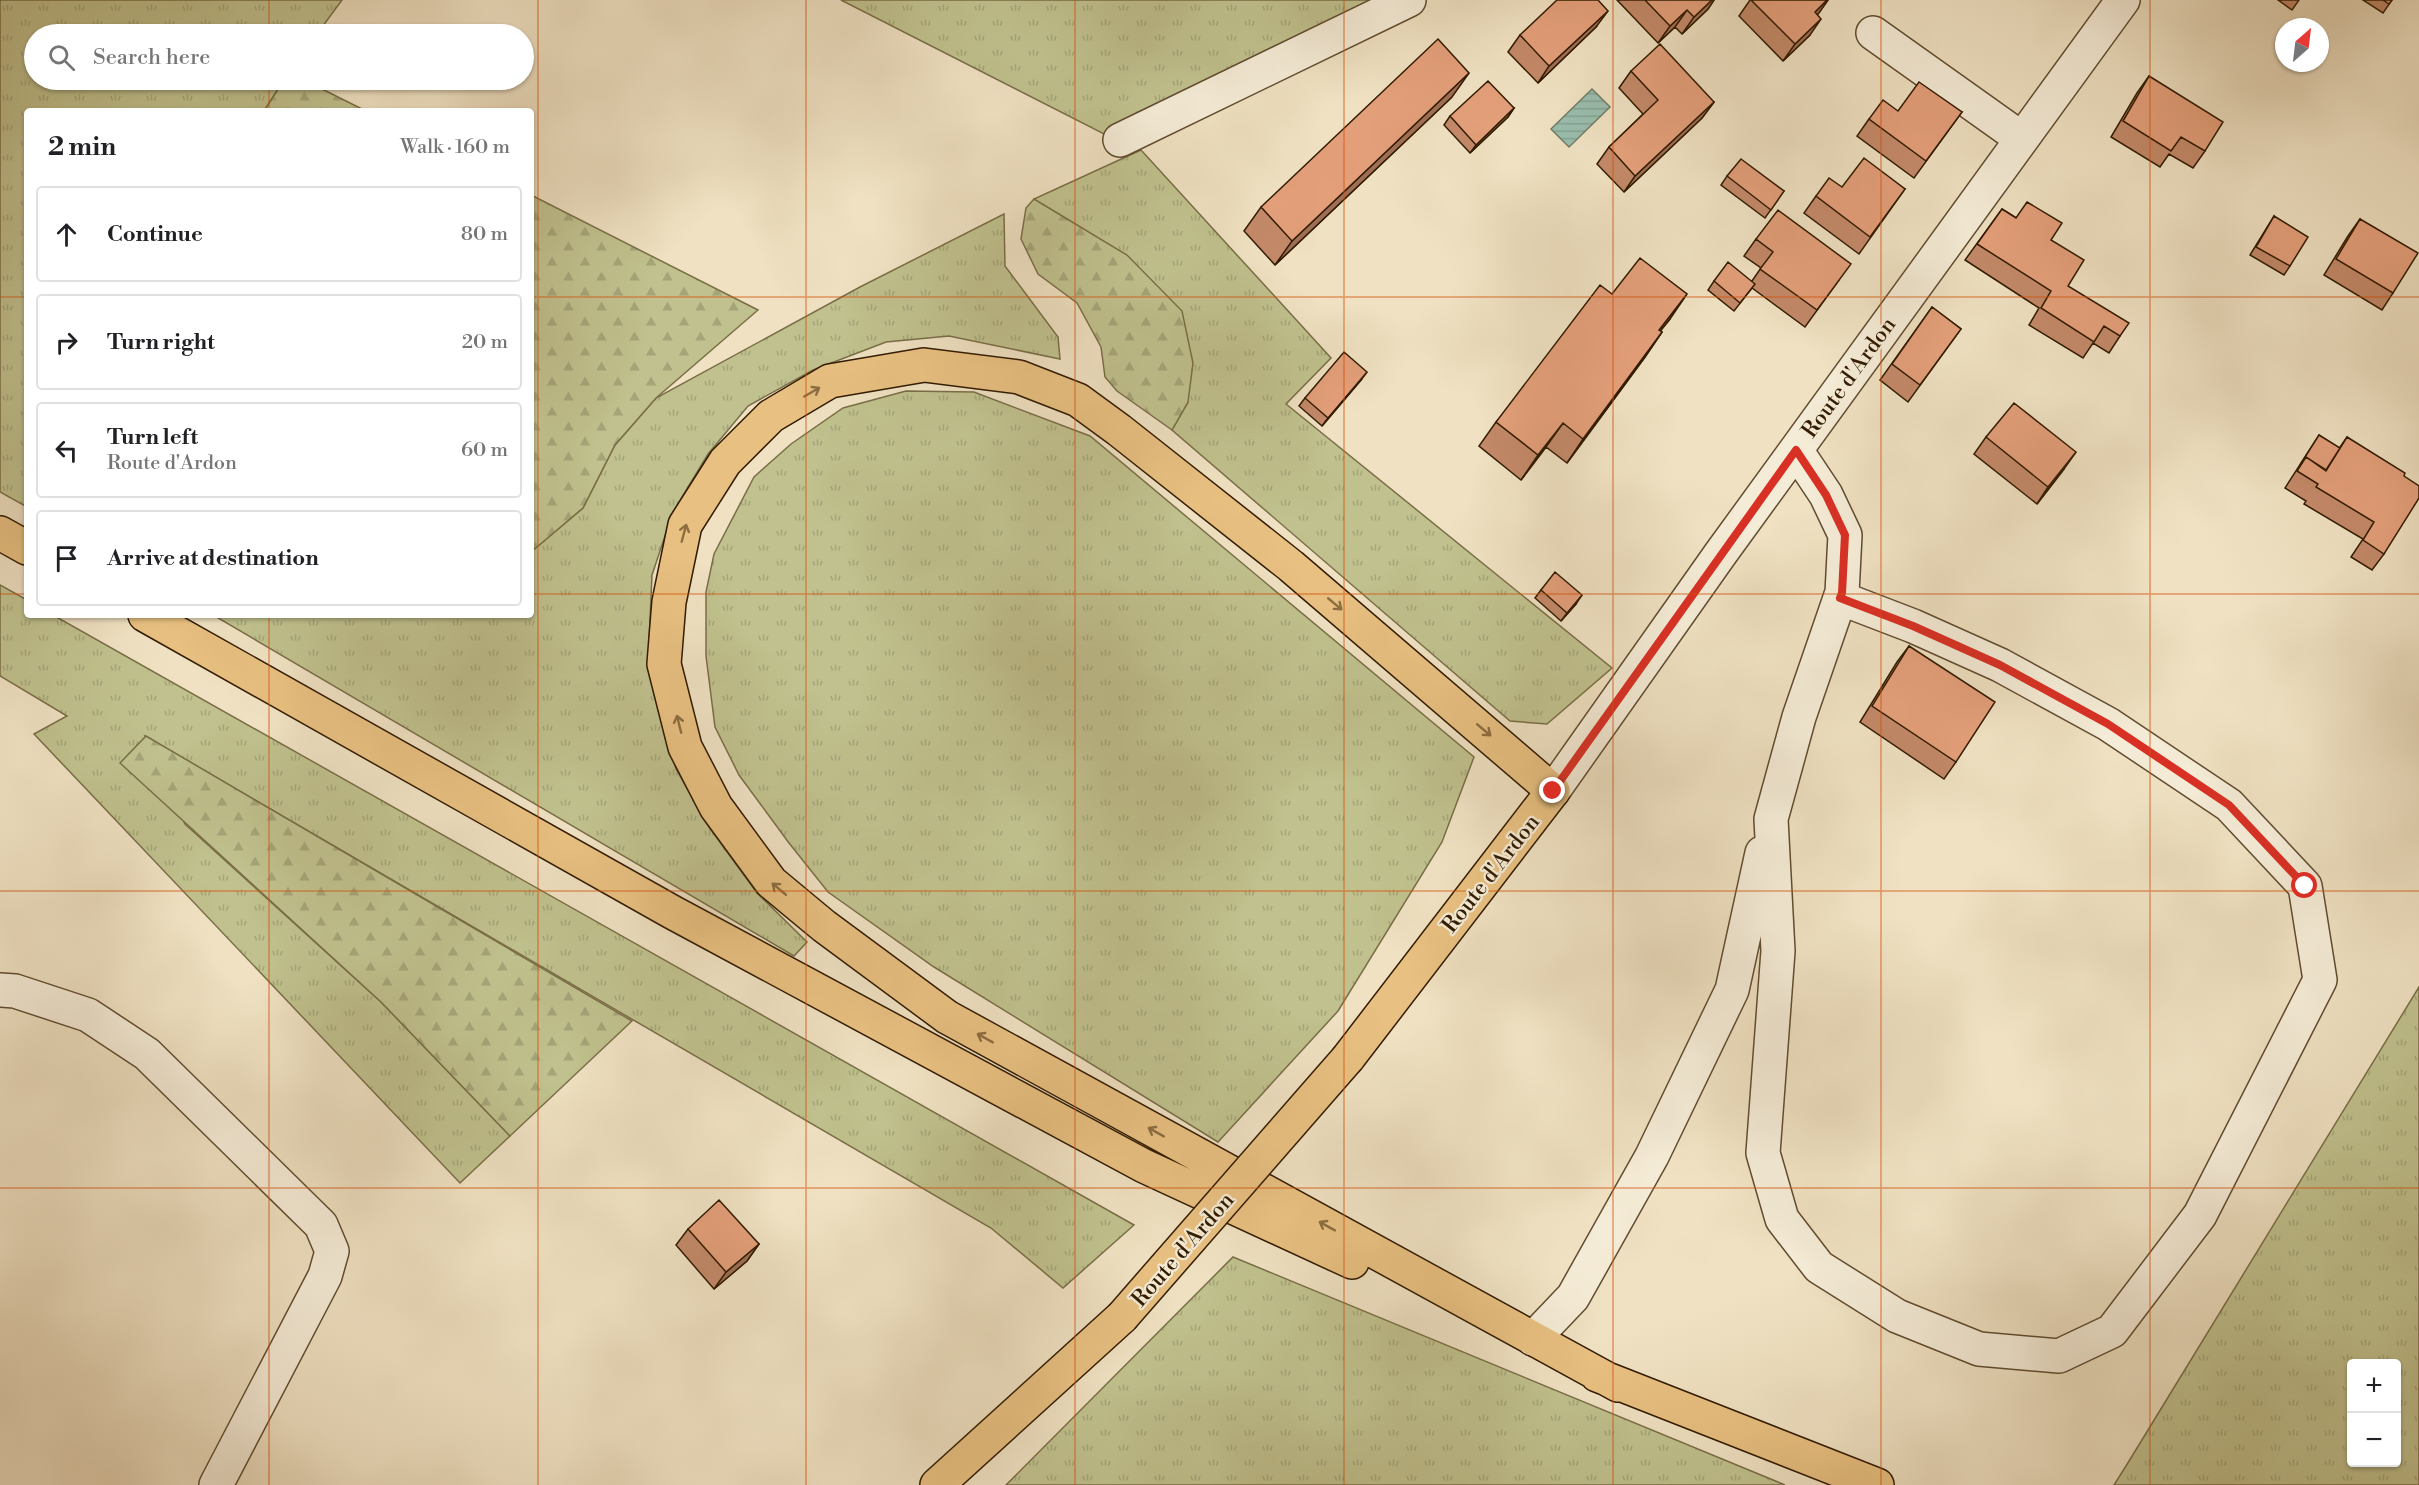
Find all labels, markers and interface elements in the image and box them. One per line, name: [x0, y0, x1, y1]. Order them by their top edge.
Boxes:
north arrow: [2275, 18, 2329, 72]
search box: [24, 24, 534, 90]
icon: search: [45, 41, 78, 74]
text: Search here: [93, 44, 210, 71]
text: 2 min: [48, 131, 116, 163]
text: Walk · 160 m: [400, 135, 510, 160]
icon: ahead: [50, 218, 83, 251]
text: Continue: [107, 221, 203, 248]
text: 80 m: [461, 222, 508, 247]
street label: Route d'Ardon: [1796, 312, 1902, 444]
icon: right: [50, 326, 83, 359]
text: Turn right: [107, 329, 215, 356]
text: 20 m: [462, 330, 508, 355]
one-way arrow: [803, 386, 821, 397]
text: Turn left: [107, 424, 198, 451]
icon: left: [50, 434, 83, 467]
text: 60 m: [461, 438, 508, 463]
text: Route d'Ardon: [107, 451, 237, 476]
one-way arrow: [679, 524, 690, 543]
icon: arrive: [50, 542, 83, 575]
text: Arrive at destination: [107, 545, 319, 572]
one-way arrow: [1327, 597, 1342, 611]
one-way arrow: [673, 715, 685, 734]
one-way arrow: [1476, 724, 1492, 737]
route end: [1539, 777, 1565, 803]
street label: Route d'Ardon: [1437, 809, 1546, 939]
route start: [2291, 872, 2317, 898]
one-way arrow: [771, 882, 787, 895]
one-way arrow: [977, 1032, 995, 1043]
one-way arrow: [1148, 1126, 1166, 1137]
street label: Route d'Ardon: [1126, 1187, 1240, 1313]
one-way arrow: [1319, 1220, 1336, 1232]
map controls: [2347, 1359, 2401, 1467]
button: +: [2347, 1359, 2401, 1413]
button: −: [2347, 1413, 2401, 1467]

